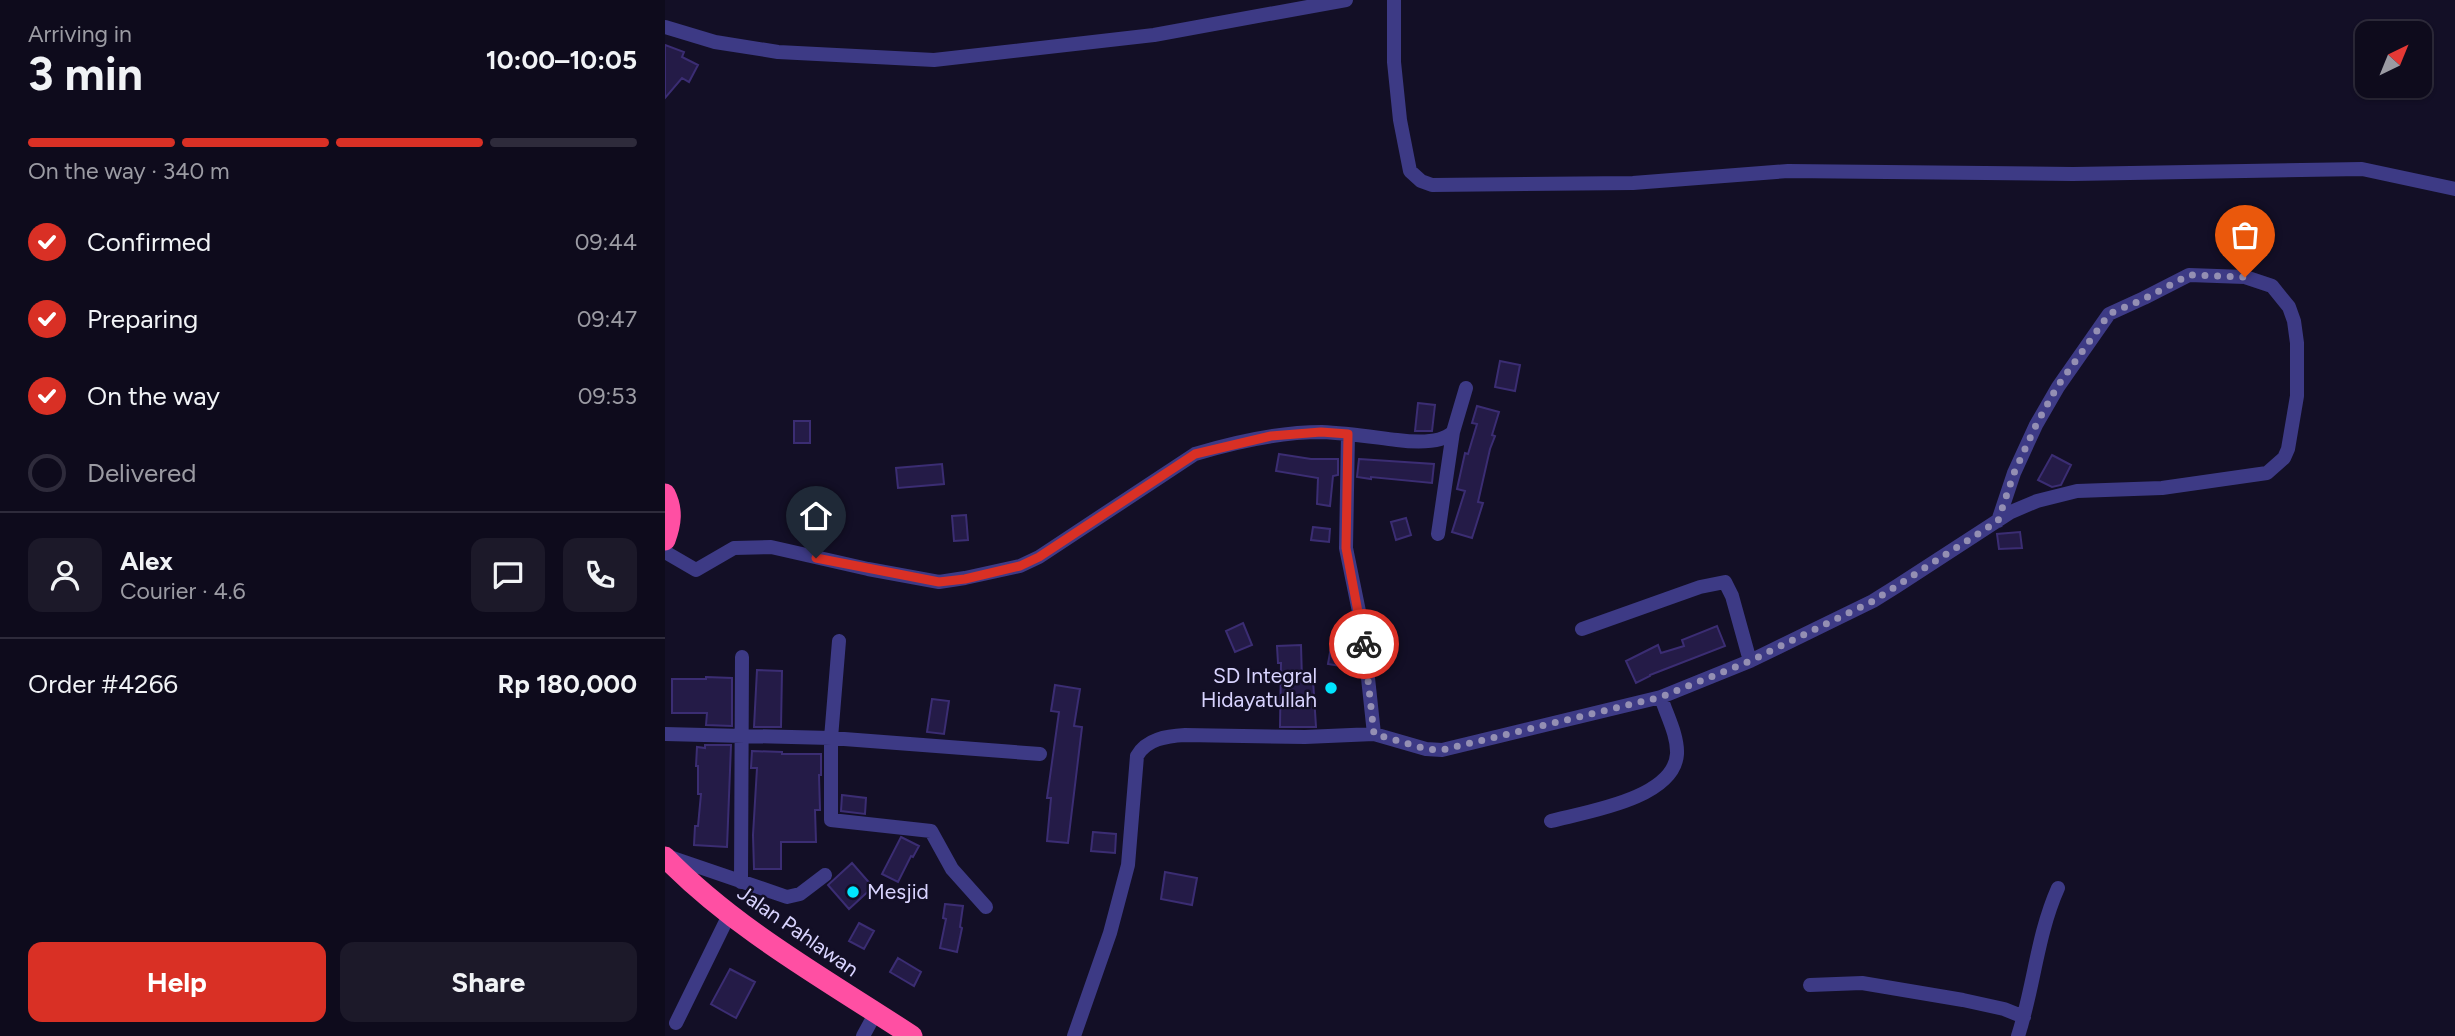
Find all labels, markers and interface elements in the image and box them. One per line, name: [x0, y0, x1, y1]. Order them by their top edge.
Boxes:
text: Arriving in: [28, 20, 132, 48]
north arrow: [2355, 21, 2433, 98]
map controls: [2355, 21, 2432, 98]
text: 10:00–10:05: [486, 44, 637, 76]
text: 3 min: [28, 46, 143, 102]
text: On the way · 340 m: [28, 157, 230, 185]
pin: [2215, 205, 2275, 277]
icon: bag: [2226, 216, 2264, 254]
icon: check: [28, 223, 66, 261]
text: Confirmed: [87, 226, 211, 258]
text: 09:44: [575, 228, 637, 256]
icon: check: [28, 300, 66, 338]
text: Preparing: [87, 303, 198, 335]
text: 09:47: [577, 305, 637, 333]
icon: check: [28, 377, 66, 415]
text: On the way: [87, 380, 220, 412]
text: 09:53: [578, 382, 637, 410]
text: Delivered: [87, 457, 196, 489]
pin: [786, 486, 846, 558]
icon: home: [797, 497, 835, 535]
button: person: [28, 538, 102, 612]
button: chat: [471, 538, 545, 612]
button: phone: [563, 538, 637, 612]
text: Alex: [120, 545, 173, 577]
text: Courier · 4.6: [120, 577, 246, 605]
courier: [1329, 609, 1399, 679]
icon: bike: [1345, 625, 1383, 663]
place label: SD Integral Hidayatullah: [1201, 663, 1317, 712]
text: Order #4266: [28, 668, 178, 700]
text: Rp 180,000: [497, 668, 637, 700]
marker: SD Integral Hidayatullah: [1323, 680, 1339, 696]
place label: Mesjid: [867, 879, 929, 904]
street label: Jalan Pahlawan: [733, 880, 864, 982]
marker: Mesjid: [845, 884, 861, 900]
button: Help: [28, 942, 326, 1022]
button: Share: [340, 942, 637, 1022]

